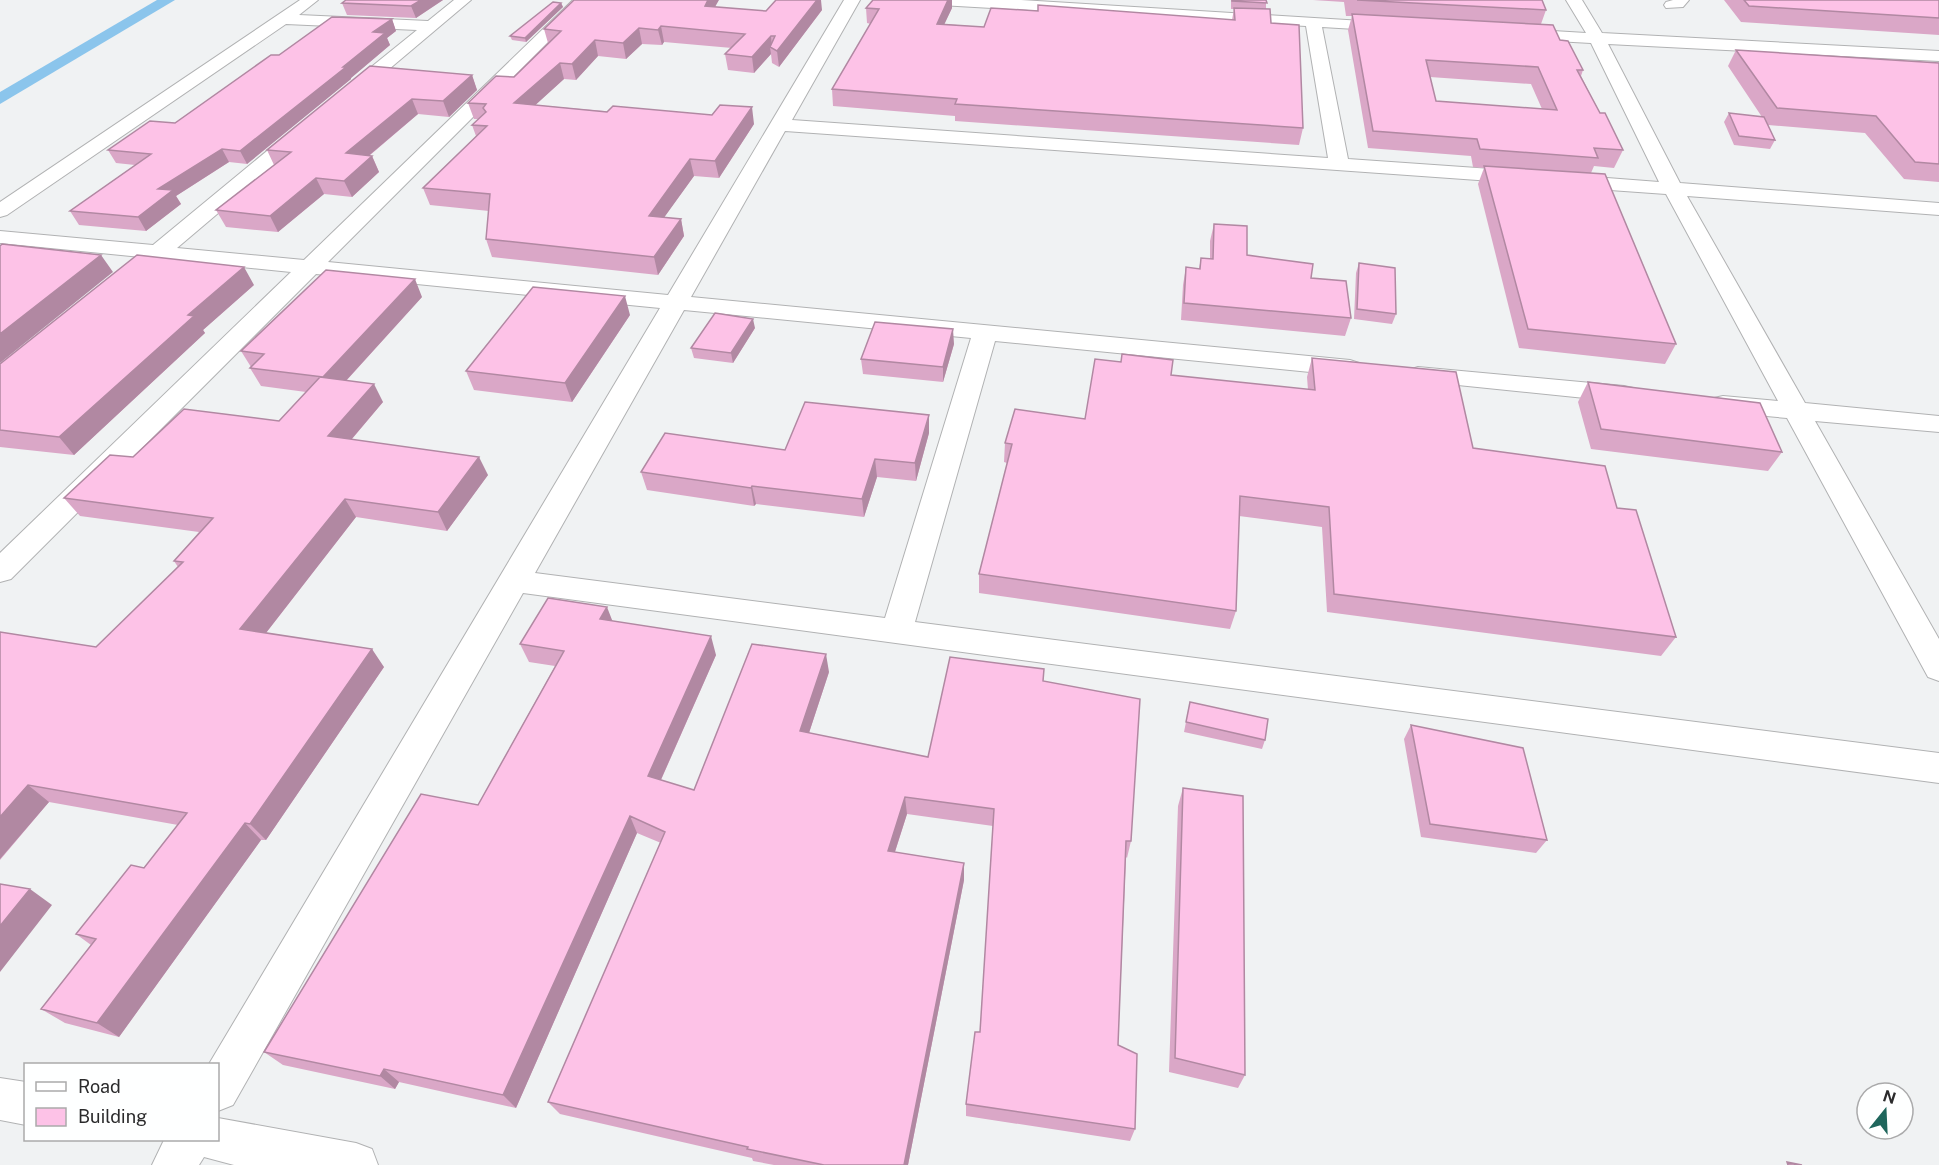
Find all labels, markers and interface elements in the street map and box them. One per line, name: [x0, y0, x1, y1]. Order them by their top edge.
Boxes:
legend: [24, 1063, 219, 1141]
text: Road: [78, 1076, 121, 1097]
north arrow: [1855, 1081, 1915, 1141]
text: N: [1881, 1086, 1898, 1108]
text: Building: [78, 1106, 147, 1127]

